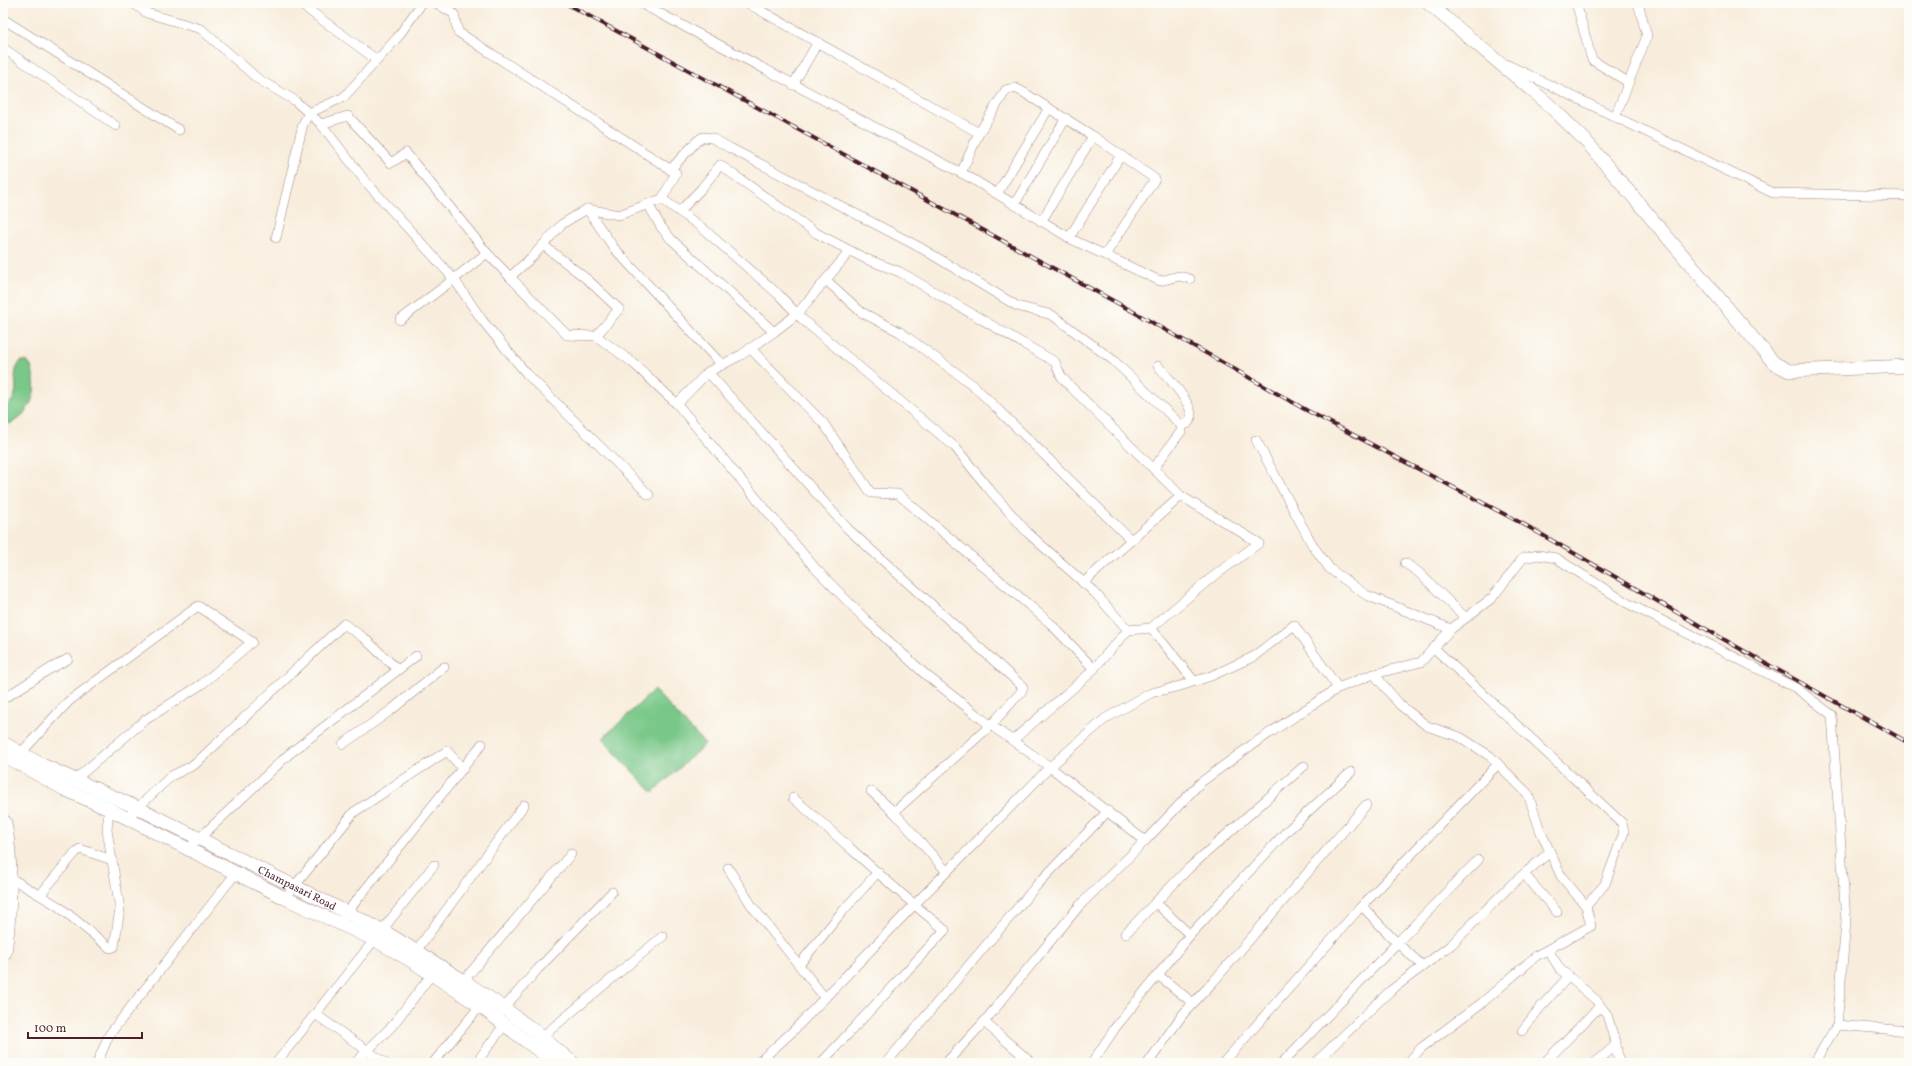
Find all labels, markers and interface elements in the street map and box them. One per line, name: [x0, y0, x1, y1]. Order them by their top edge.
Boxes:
street label: Champasari Road: [255, 863, 338, 915]
scale bar: [28, 1014, 142, 1040]
text: 100 m: [34, 1021, 67, 1037]

